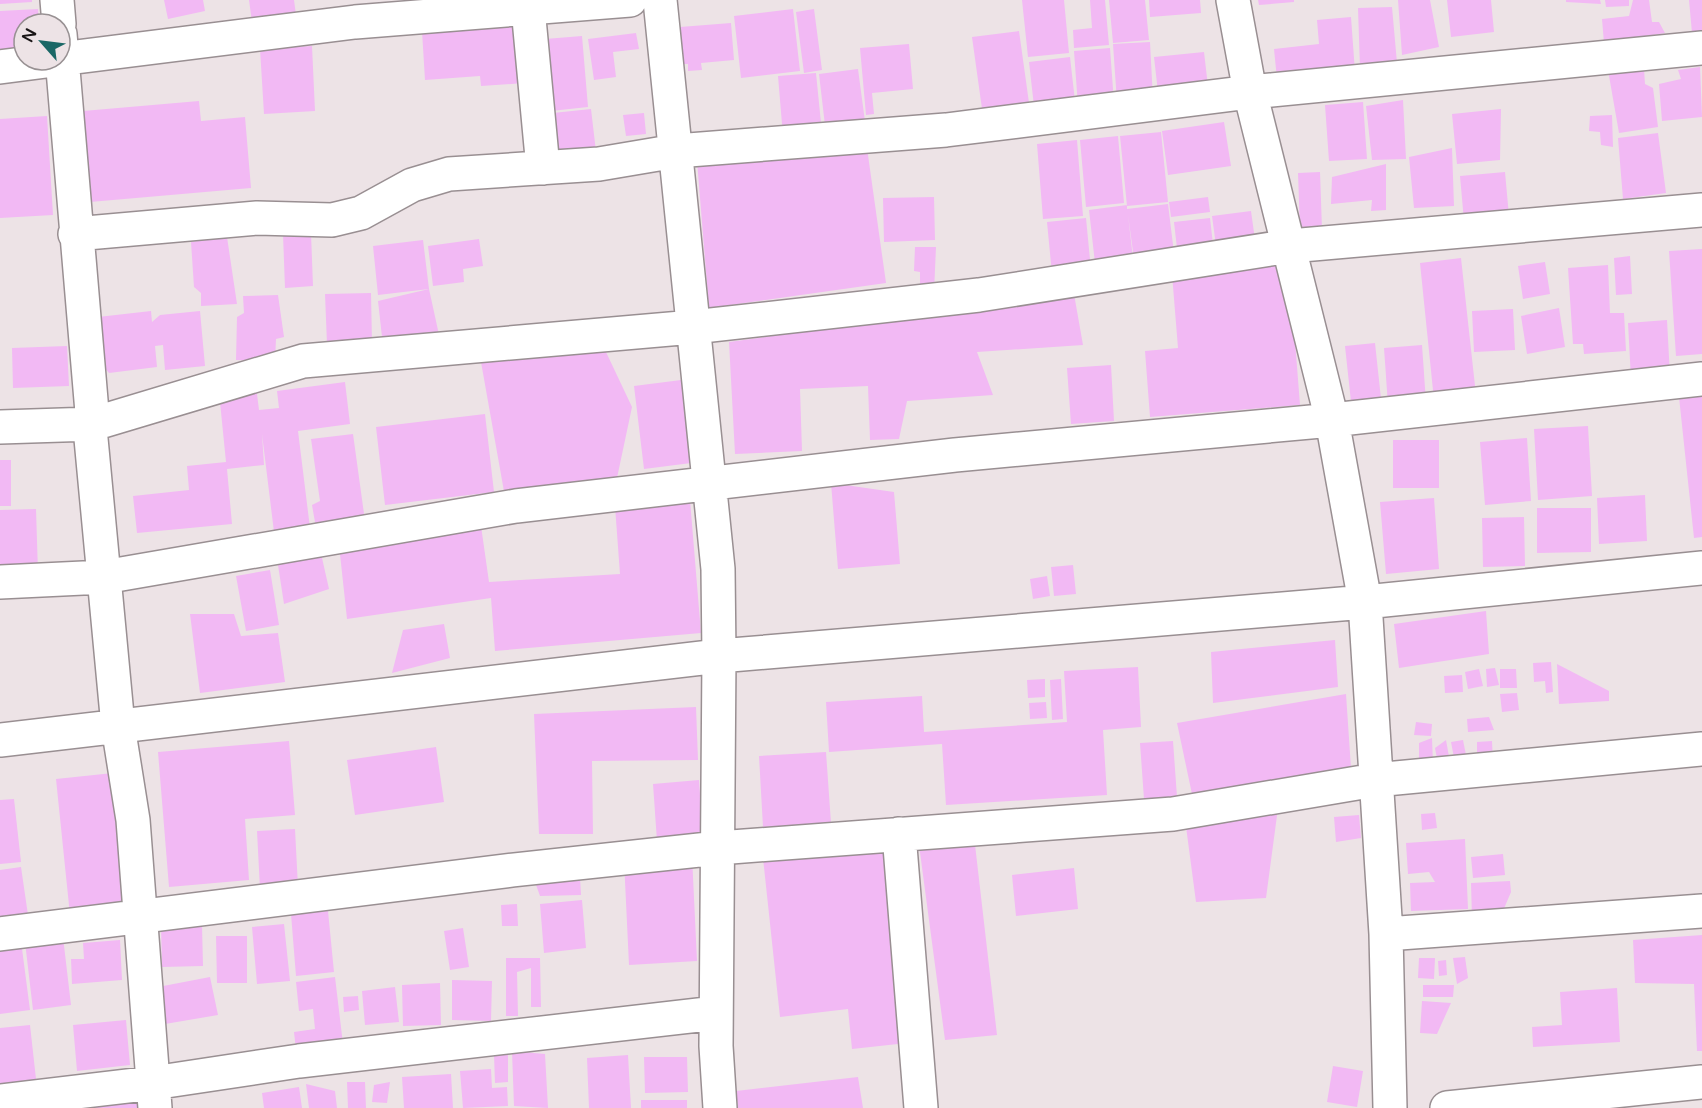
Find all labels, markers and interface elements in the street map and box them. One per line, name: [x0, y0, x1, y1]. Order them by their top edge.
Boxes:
north arrow: [12, 12, 72, 72]
text: N: [18, 25, 41, 46]

